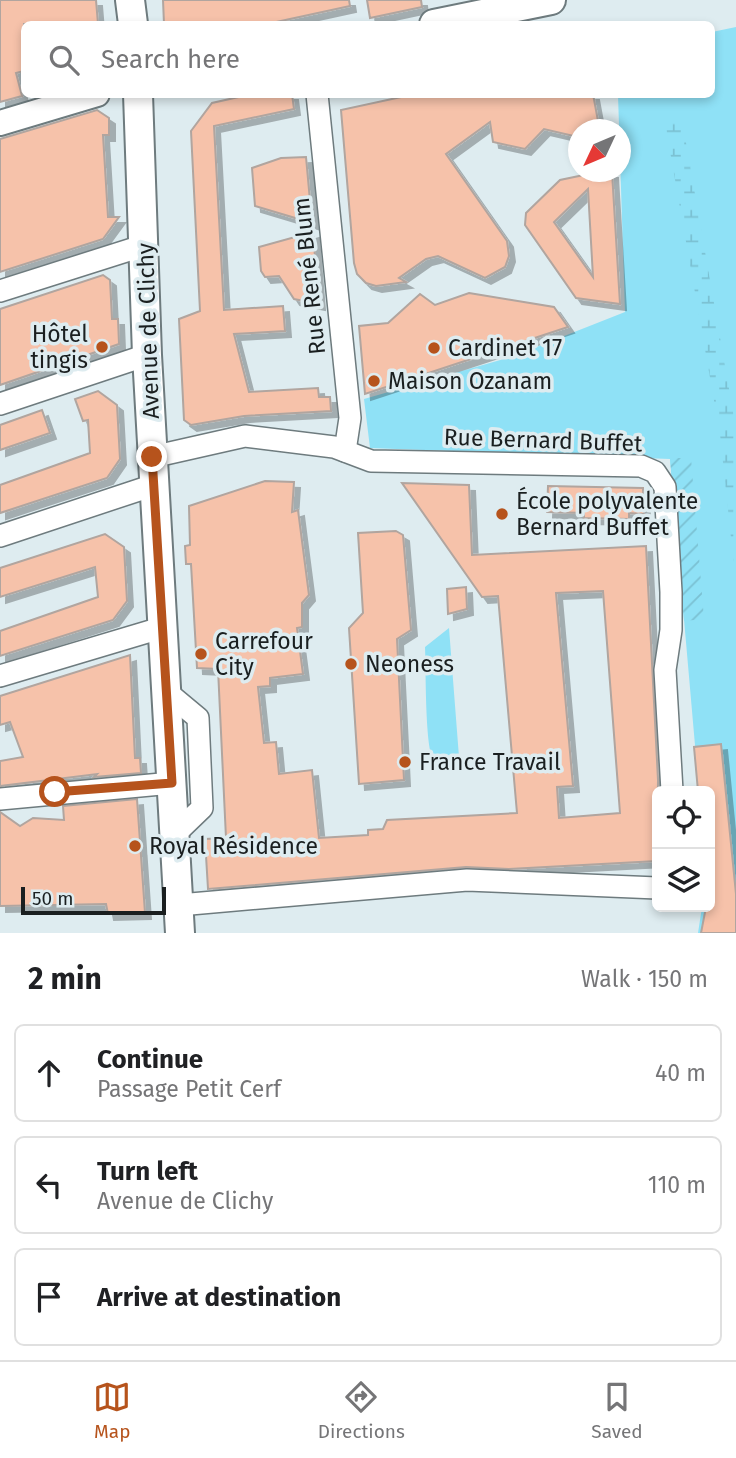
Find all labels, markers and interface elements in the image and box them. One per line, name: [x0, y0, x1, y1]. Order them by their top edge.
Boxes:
search box: [21, 21, 715, 98]
icon: search: [45, 41, 83, 79]
text: Search here: [101, 44, 240, 75]
north arrow: [568, 119, 631, 182]
street label: Rue René Blum: [287, 196, 331, 356]
street label: Avenue de Clichy: [131, 242, 165, 420]
place label: Hôtel tingis: [31, 320, 88, 374]
place label: Cardinet 17: [448, 334, 562, 362]
marker: Hôtel tingis: [94, 339, 110, 355]
marker: Cardinet 17: [426, 340, 442, 356]
place label: Maison Ozanam: [388, 367, 552, 395]
marker: Maison Ozanam: [366, 373, 382, 389]
street label: Rue Bernard Buffet: [443, 423, 643, 457]
route end: [136, 441, 167, 472]
place label: École polyvalente Bernard Buffet: [516, 486, 698, 541]
marker: École polyvalente Bernard Buffet: [494, 506, 510, 522]
place label: Carrefour City: [215, 627, 313, 681]
marker: Carrefour City: [193, 646, 209, 662]
place label: Neoness: [365, 650, 454, 678]
marker: Neoness: [343, 656, 359, 672]
place label: France Travail: [419, 748, 561, 776]
marker: France Travail: [397, 754, 413, 770]
route start: [39, 776, 70, 807]
map controls: [652, 786, 715, 912]
button: locate: [652, 786, 715, 849]
place label: Royal Résidence: [149, 832, 318, 860]
marker: Royal Résidence: [127, 838, 143, 854]
button: layers: [652, 849, 715, 912]
scale bar: [21, 884, 166, 916]
text: 50 m: [32, 887, 73, 910]
text: 2 min: [28, 961, 102, 997]
text: Walk · 150 m: [581, 965, 708, 993]
text: Continue: [97, 1044, 203, 1075]
icon: ahead: [30, 1054, 68, 1092]
text: 40 m: [655, 1059, 706, 1087]
text: Passage Petit Cerf: [97, 1075, 281, 1103]
text: Turn left: [97, 1156, 198, 1187]
icon: left: [30, 1166, 68, 1204]
text: 110 m: [648, 1171, 706, 1199]
text: Avenue de Clichy: [97, 1187, 273, 1215]
icon: arrive: [30, 1278, 68, 1316]
text: Arrive at destination: [97, 1282, 341, 1313]
tab: Map: [93, 1378, 131, 1443]
tab: Directions: [318, 1378, 405, 1443]
tab: Saved: [591, 1378, 643, 1443]

